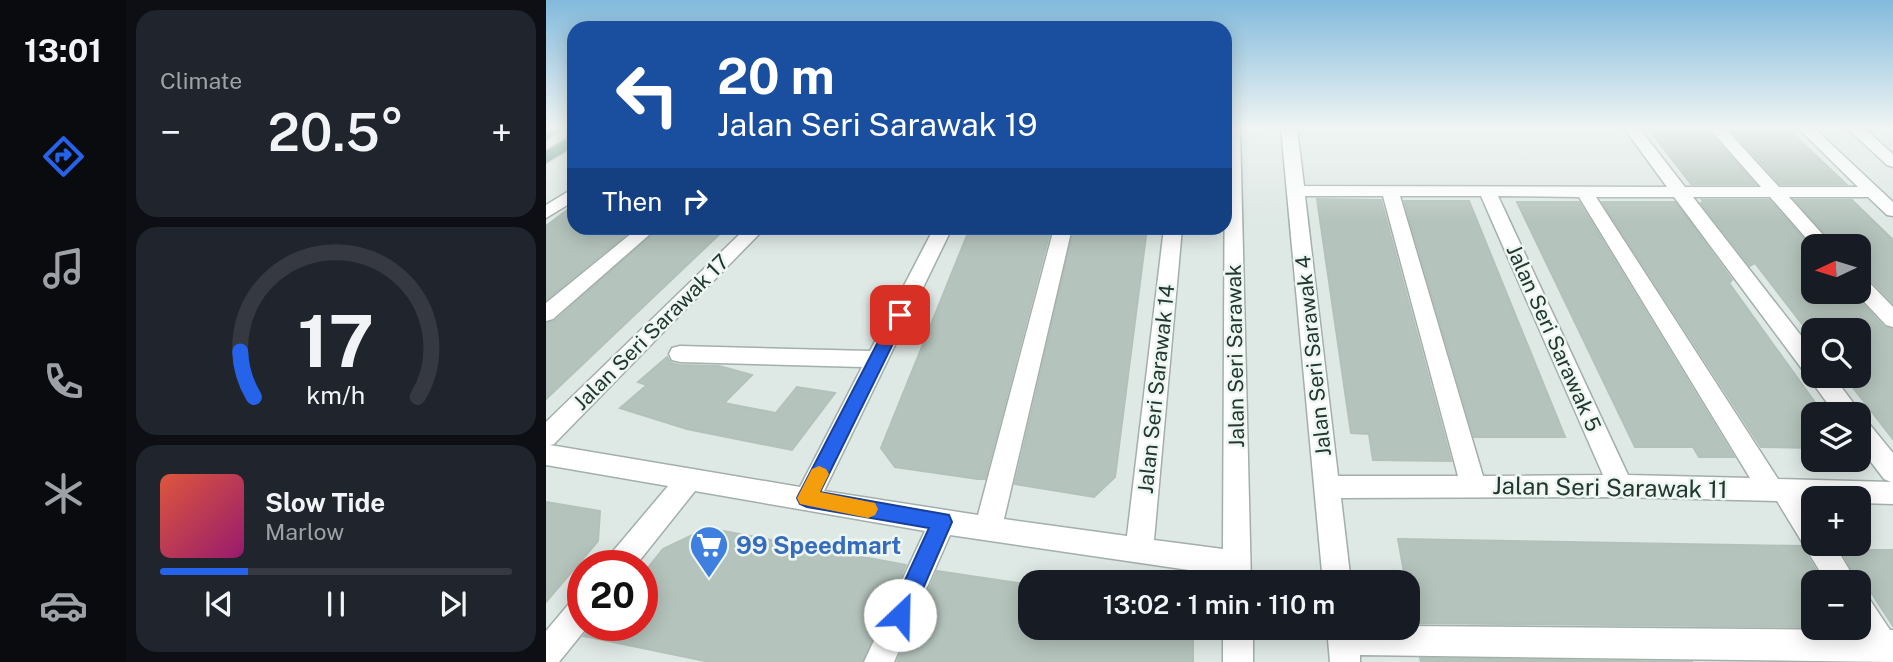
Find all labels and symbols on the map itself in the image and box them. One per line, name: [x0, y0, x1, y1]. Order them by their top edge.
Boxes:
north arrow: [1801, 234, 1871, 304]
street label: Jalan Seri Sarawak 5: [1501, 241, 1607, 435]
street label: Jalan Seri Sarawak 17: [568, 249, 734, 415]
street label: Jalan Seri Sarawak 4: [1290, 254, 1336, 458]
street label: Jalan Seri Sarawak: [1221, 264, 1249, 448]
street label: Jalan Seri Sarawak 14: [1133, 283, 1179, 495]
pin: [870, 285, 930, 345]
street label: Jalan Seri Sarawak 11: [1492, 471, 1728, 503]
supermarket icon: 99 Speedmart: [688, 524, 730, 579]
place label: 99 Speedmart: [736, 531, 901, 559]
speed limit sign: 20: [567, 550, 658, 641]
position arrow: [863, 578, 937, 652]

